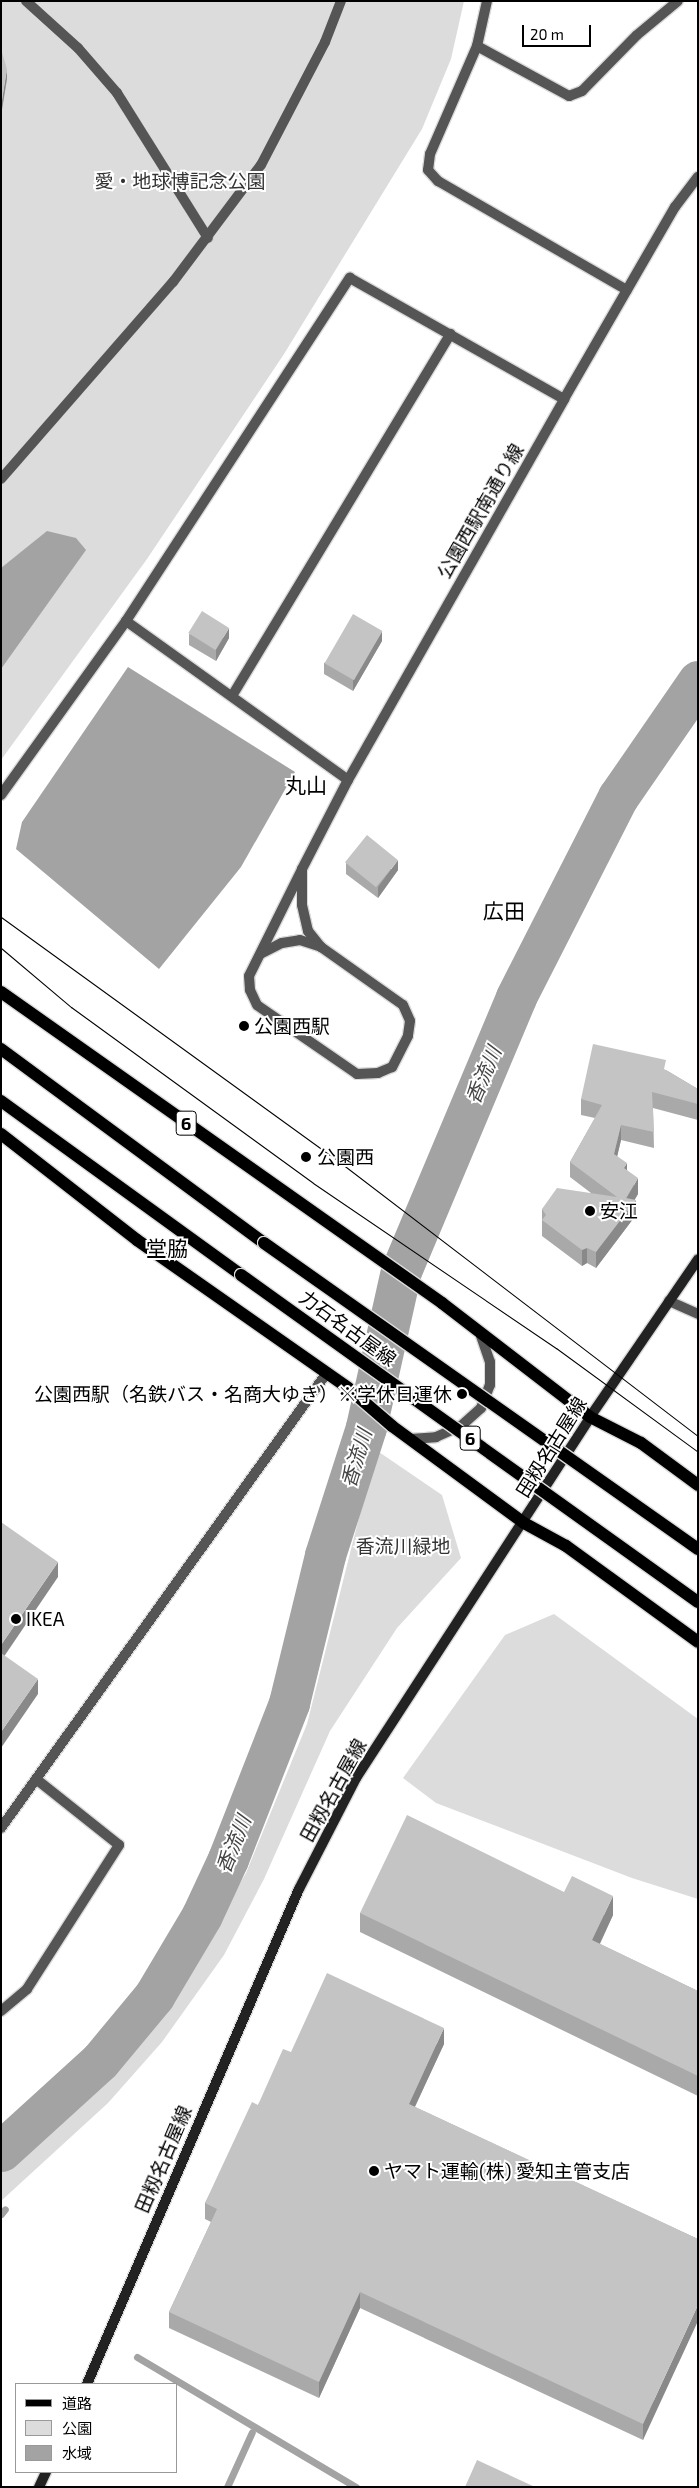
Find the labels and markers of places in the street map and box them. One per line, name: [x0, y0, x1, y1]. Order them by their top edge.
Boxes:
place label: 公園西駅: [254, 1015, 330, 1037]
marker: 公園西駅: [238, 1020, 250, 1032]
place label: 公園西: [317, 1146, 374, 1168]
marker: 公園西: [299, 1150, 313, 1164]
place label: 安江: [600, 1200, 638, 1222]
marker: 安江: [584, 1205, 596, 1217]
place label: 公園西駅（名鉄バス・名商大ゆき）※学休日運休: [34, 1383, 452, 1405]
marker: 公園西駅（名鉄バス・名商大ゆき）※学休日運休: [456, 1388, 468, 1400]
place label: IKEA: [26, 1608, 65, 1630]
marker: IKEA: [10, 1613, 22, 1625]
place label: ヤマト運輸(株) 愛知主管支店: [384, 2160, 630, 2182]
marker: ヤマト運輸(株) 愛知主管支店: [368, 2165, 380, 2177]

